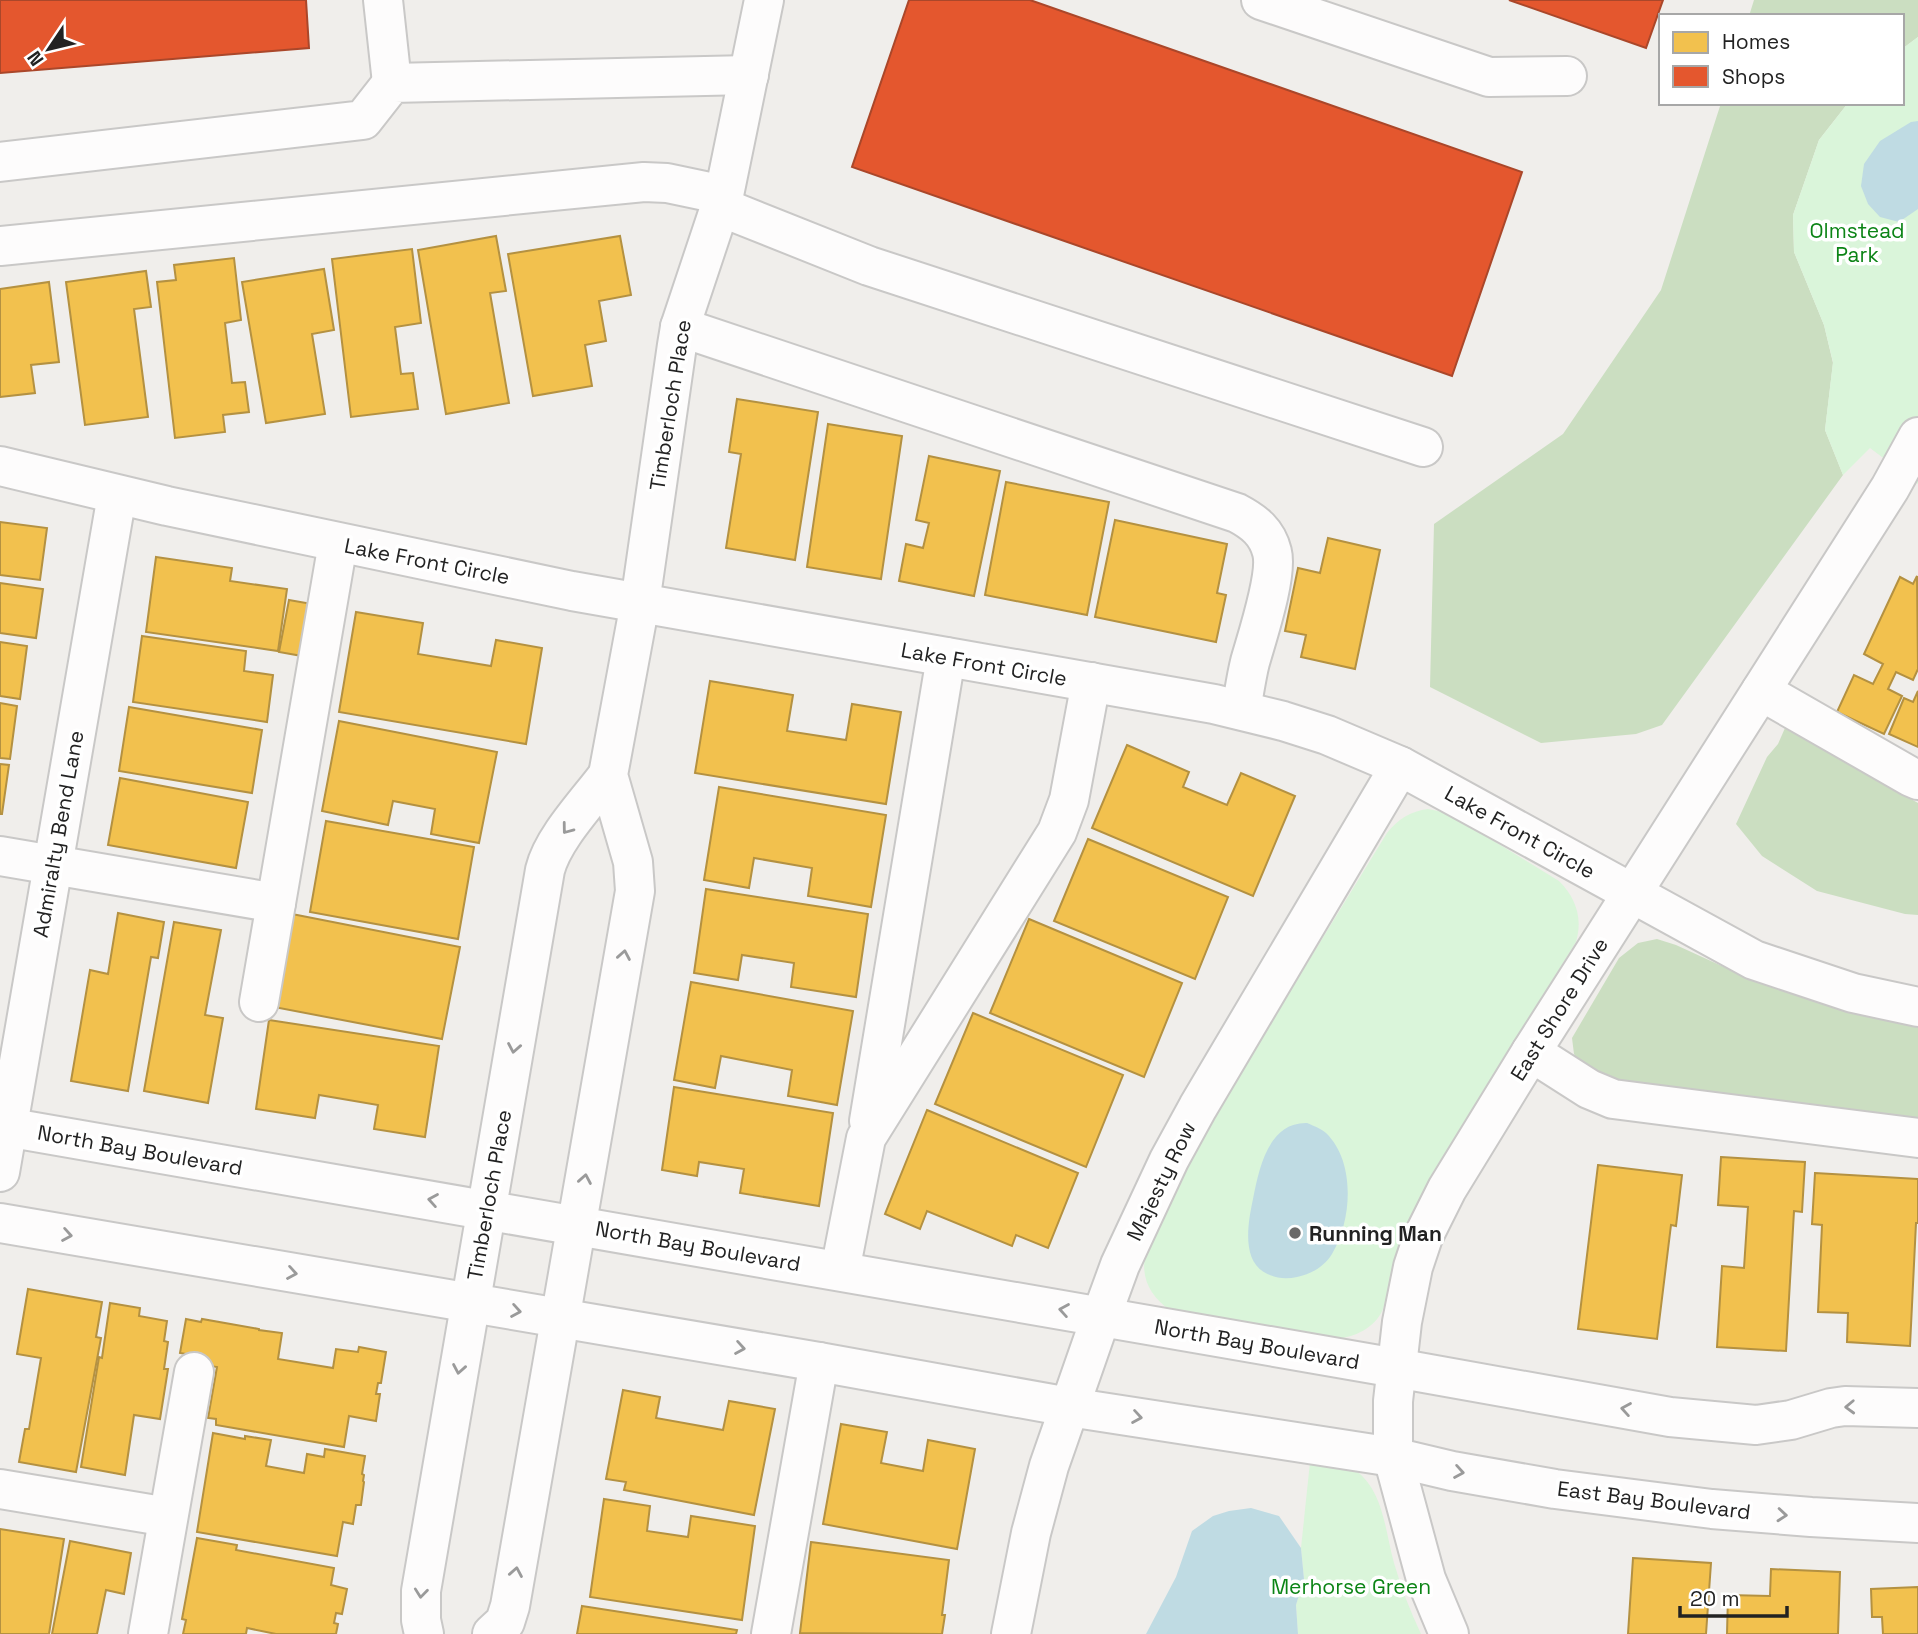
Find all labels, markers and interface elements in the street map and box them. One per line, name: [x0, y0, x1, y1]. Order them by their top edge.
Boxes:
north arrow: [14, 14, 84, 84]
legend: [1659, 14, 1904, 105]
text: Homes: [1722, 28, 1790, 55]
text: N: [22, 46, 49, 71]
text: Shops: [1722, 63, 1785, 90]
park label: Olmstead Park: [1809, 217, 1905, 268]
street label: Timberloch Place: [643, 318, 697, 492]
street label: Lake Front Circle: [342, 532, 512, 590]
street label: Lake Front Circle: [899, 636, 1069, 692]
street label: Admiralty Bend Lane: [27, 728, 89, 940]
street label: Lake Front Circle: [1440, 779, 1600, 885]
one-way arrow: [562, 822, 575, 834]
street label: East Shore Drive: [1504, 932, 1614, 1086]
one-way arrow: [616, 949, 631, 961]
one-way arrow: [507, 1042, 522, 1054]
street label: Timberloch Place: [461, 1108, 517, 1282]
street label: Majesty Row: [1120, 1117, 1202, 1245]
street label: North Bay Boulevard: [35, 1119, 245, 1181]
one-way arrow: [577, 1173, 592, 1185]
one-way arrow: [427, 1193, 438, 1208]
street label: North Bay Boulevard: [593, 1215, 803, 1277]
place label: Running Man: [1309, 1220, 1442, 1247]
marker: Running Man: [1287, 1225, 1303, 1241]
one-way arrow: [61, 1227, 73, 1242]
one-way arrow: [286, 1265, 298, 1280]
one-way arrow: [510, 1303, 522, 1318]
one-way arrow: [1058, 1303, 1070, 1318]
street label: North Bay Boulevard: [1152, 1313, 1362, 1375]
one-way arrow: [734, 1340, 746, 1355]
one-way arrow: [452, 1363, 467, 1375]
one-way arrow: [1844, 1399, 1855, 1414]
one-way arrow: [1620, 1402, 1632, 1417]
one-way arrow: [1131, 1409, 1143, 1424]
one-way arrow: [1453, 1464, 1465, 1479]
street label: East Bay Boulevard: [1556, 1475, 1752, 1525]
one-way arrow: [1777, 1507, 1788, 1522]
one-way arrow: [508, 1566, 523, 1578]
park label: Merhorse Green: [1271, 1573, 1431, 1600]
scale bar: [1680, 1574, 1787, 1618]
text: 20 m: [1690, 1585, 1740, 1612]
one-way arrow: [414, 1588, 429, 1599]

